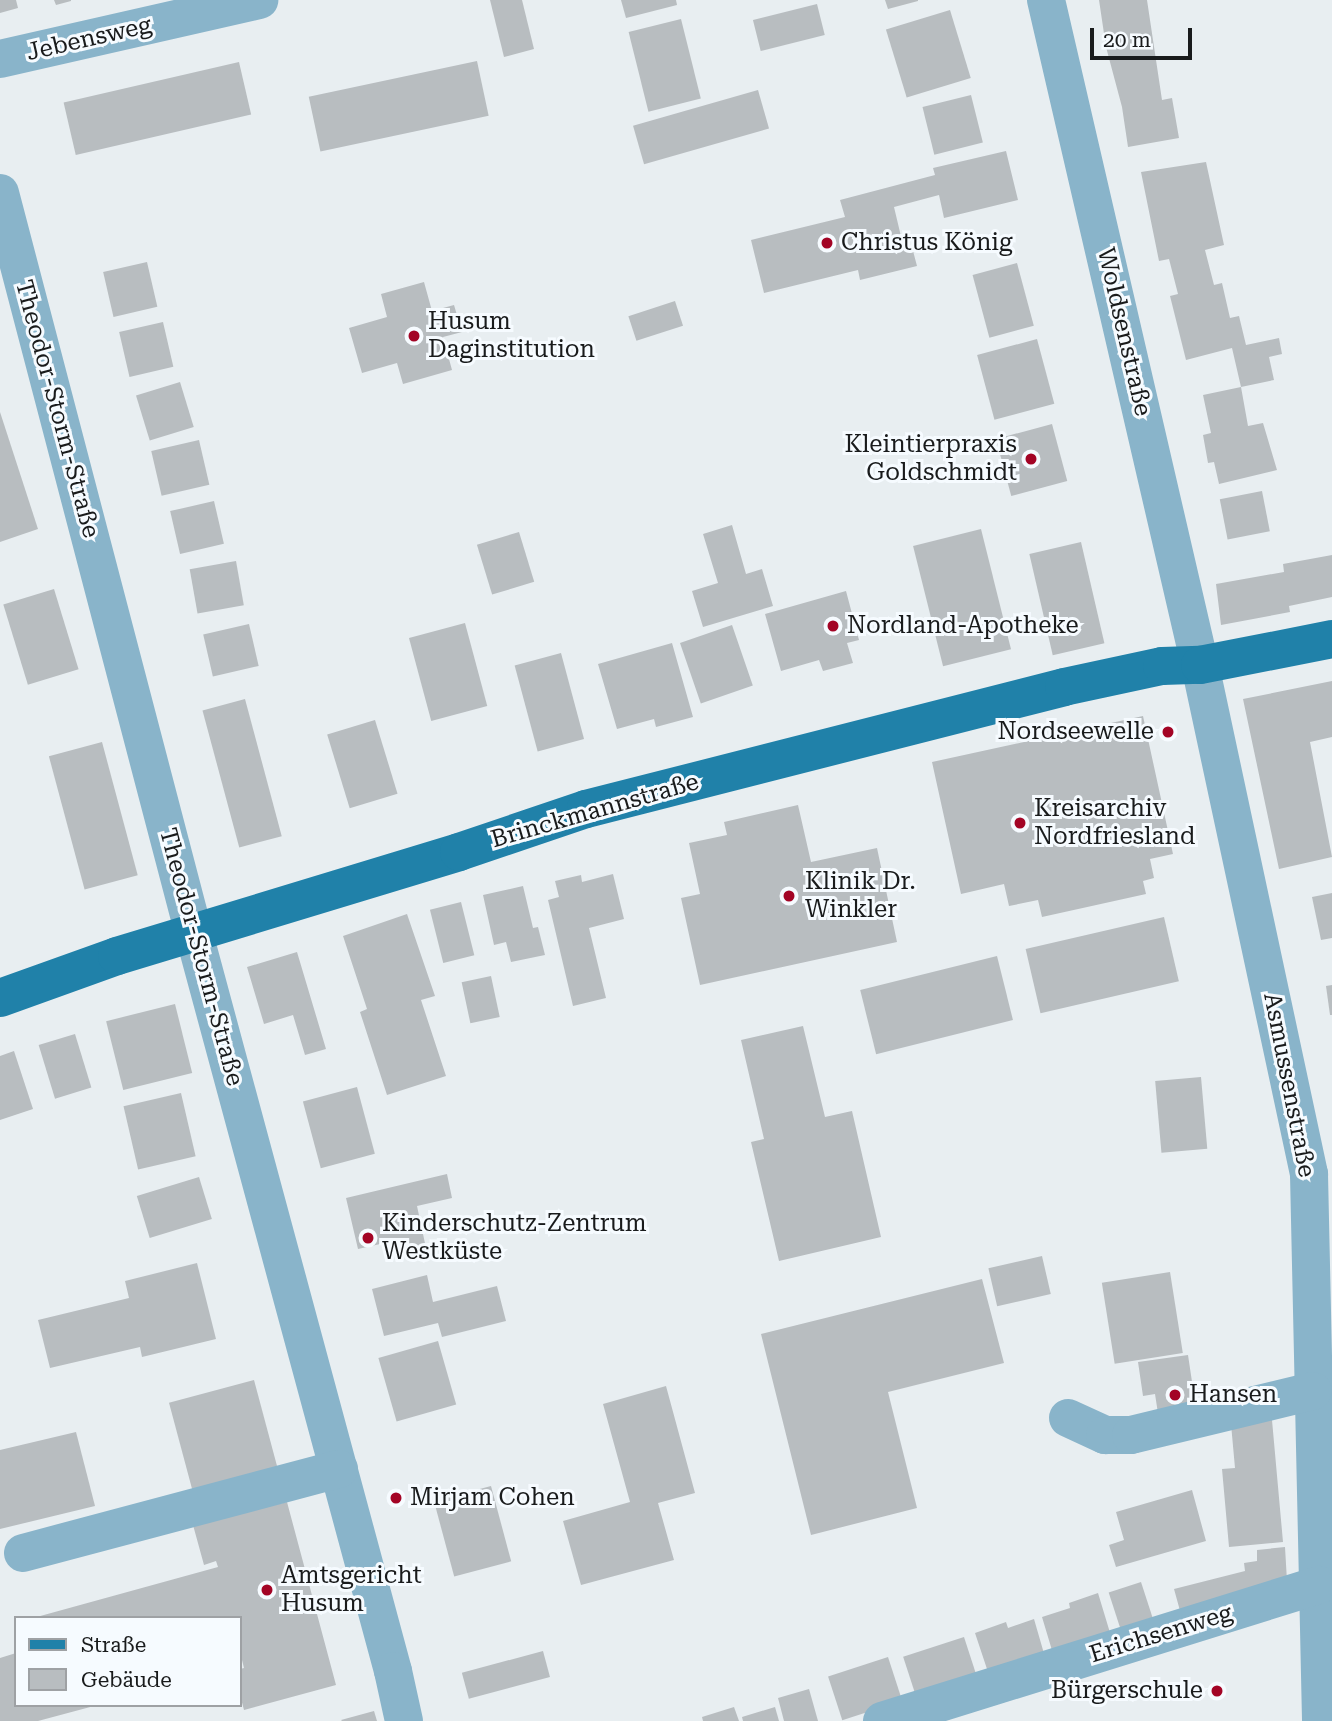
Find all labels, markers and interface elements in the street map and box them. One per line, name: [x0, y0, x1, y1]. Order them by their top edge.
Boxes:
street label: Jebensweg: [24, 11, 154, 67]
scale bar: [1094, 14, 1196, 58]
text: 20 m: [1103, 28, 1151, 52]
place label: Christus König: [841, 229, 1013, 257]
marker: Christus König: [819, 235, 835, 251]
street label: Woldsenstraße: [1091, 245, 1157, 419]
street label: Theodor-Storm-Straße: [9, 277, 105, 541]
place label: Husum Daginstitution: [428, 308, 595, 364]
marker: Husum Daginstitution: [406, 328, 422, 344]
place label: Kleintierpraxis Goldschmidt: [844, 431, 1017, 487]
marker: Kleintierpraxis Goldschmidt: [1023, 451, 1039, 467]
place label: Nordland-Apotheke: [847, 612, 1079, 640]
marker: Nordland-Apotheke: [825, 618, 841, 634]
place label: Nordseewelle: [997, 718, 1154, 746]
marker: Nordseewelle: [1160, 724, 1176, 740]
street label: Brinckmannstraße: [488, 768, 702, 854]
place label: Kreisarchiv Nordfriesland: [1034, 795, 1195, 851]
marker: Kreisarchiv Nordfriesland: [1012, 815, 1028, 831]
street label: Theodor-Storm-Straße: [153, 825, 249, 1089]
place label: Klinik Dr. Winkler: [805, 868, 916, 924]
marker: Klinik Dr. Winkler: [779, 886, 799, 906]
street label: Asmussenstraße: [1257, 990, 1321, 1180]
place label: Kinderschutz-Zentrum Westküste: [382, 1210, 647, 1266]
marker: Kinderschutz-Zentrum Westküste: [360, 1230, 376, 1246]
place label: Hansen: [1189, 1381, 1277, 1409]
marker: Hansen: [1167, 1387, 1183, 1403]
place label: Mirjam Cohen: [410, 1484, 575, 1512]
marker: Mirjam Cohen: [388, 1490, 404, 1506]
place label: Amtsgericht Husum: [281, 1562, 422, 1618]
marker: Amtsgericht Husum: [259, 1582, 275, 1598]
street label: Erichsenweg: [1086, 1599, 1236, 1669]
legend: [14, 1616, 242, 1707]
text: Straße: [81, 1633, 146, 1657]
text: Gebäude: [81, 1668, 172, 1692]
place label: Bürgerschule: [1051, 1677, 1203, 1705]
marker: Bürgerschule: [1209, 1683, 1225, 1699]

